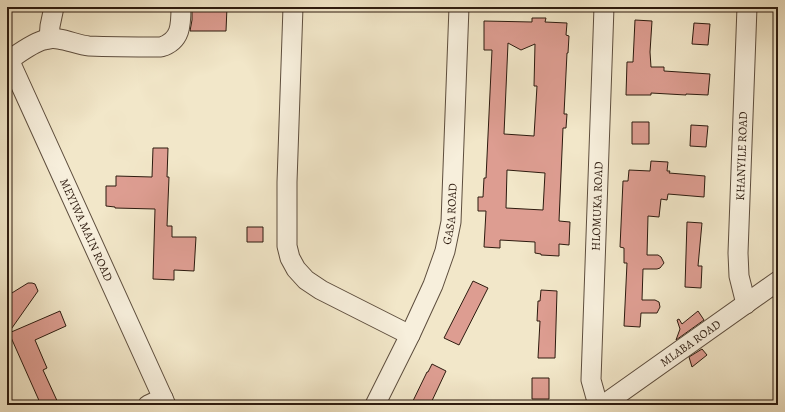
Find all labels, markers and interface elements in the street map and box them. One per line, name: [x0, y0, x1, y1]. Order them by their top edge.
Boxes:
street label: KHANYILE ROAD: [732, 111, 751, 201]
street label: HLOMUKA ROAD: [588, 161, 607, 251]
street label: MEYIWA MAIN ROAD: [56, 176, 117, 284]
street label: GASA ROAD: [439, 183, 460, 246]
street label: MLABA ROAD: [657, 316, 724, 370]

